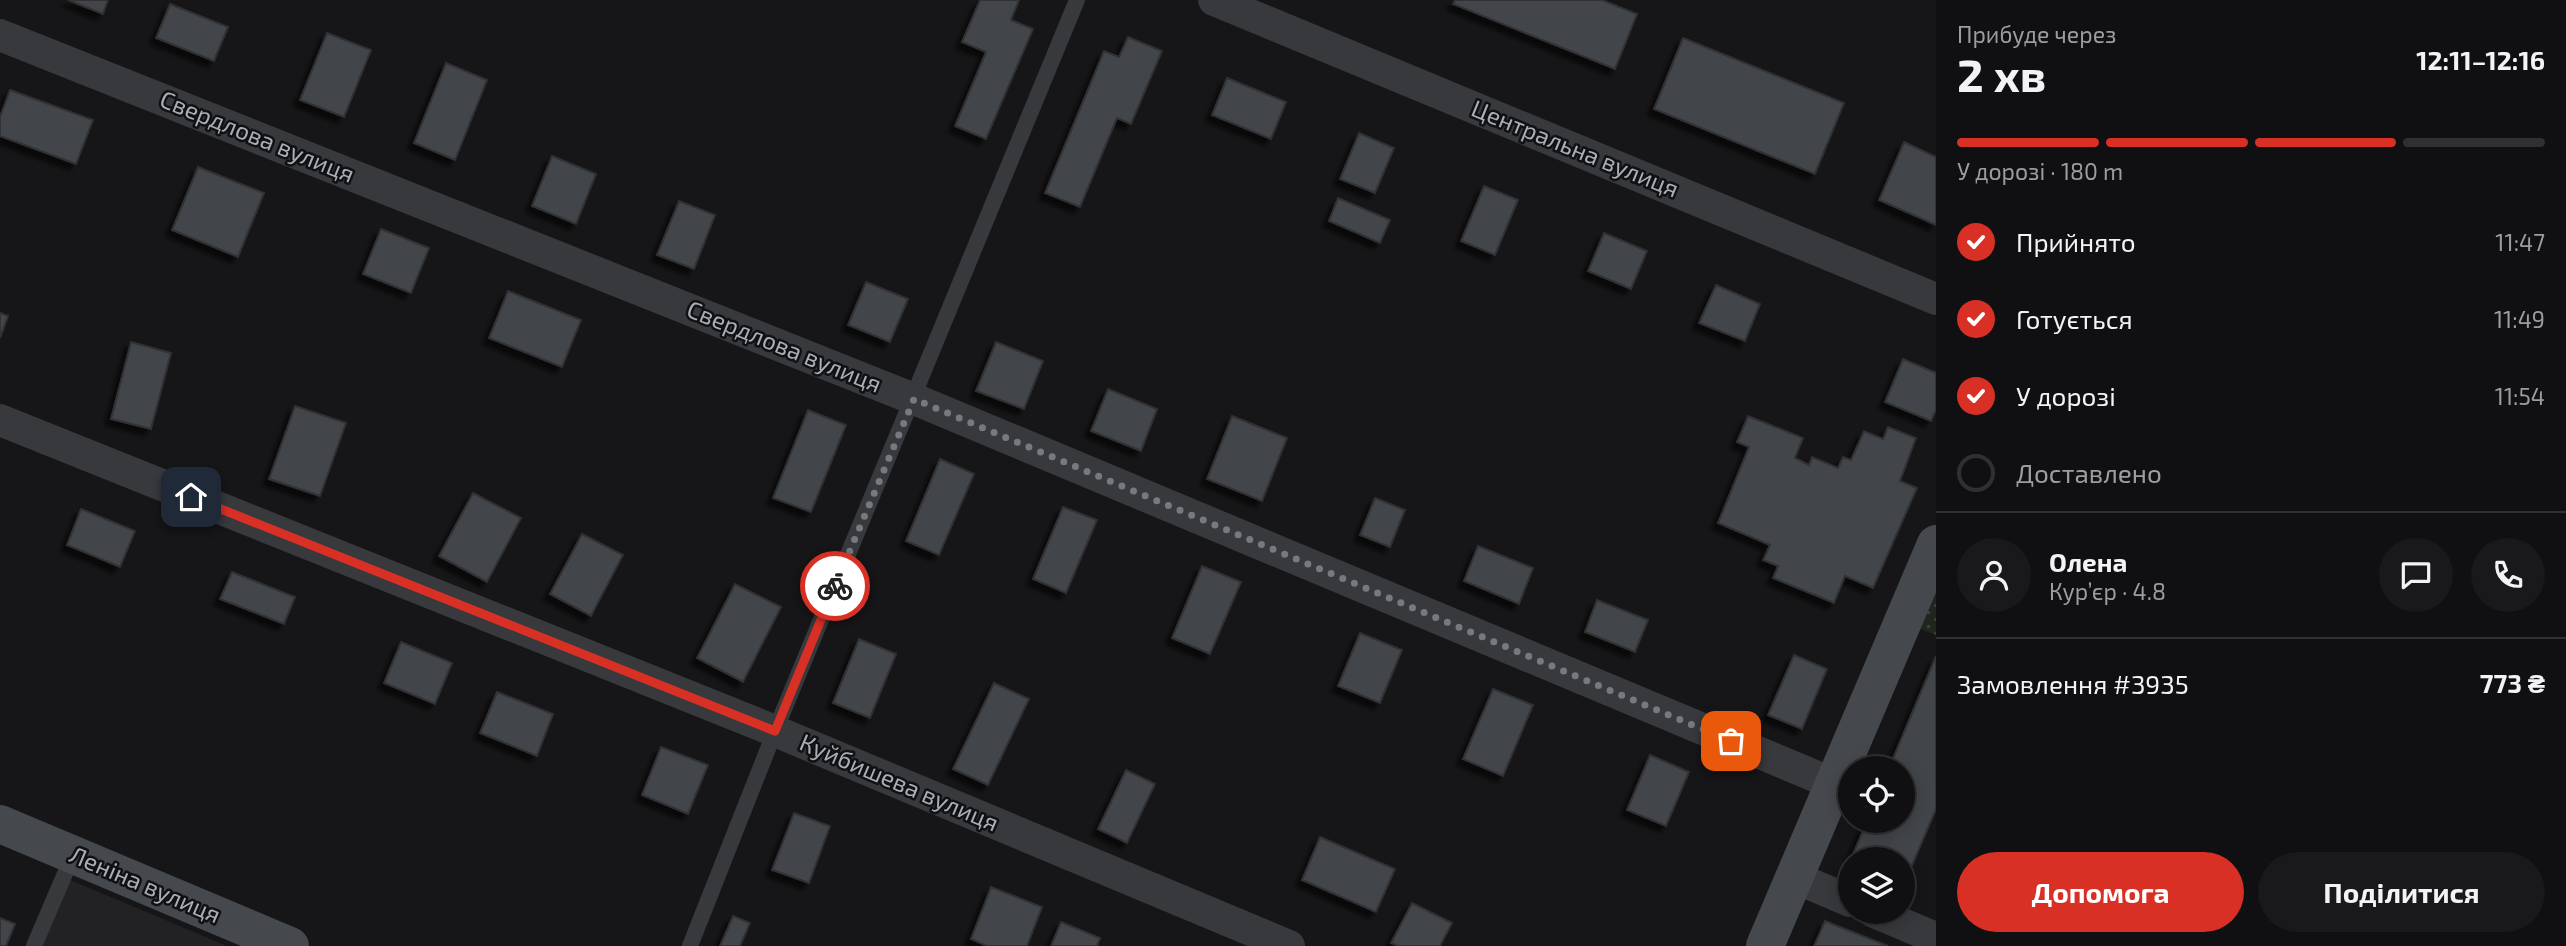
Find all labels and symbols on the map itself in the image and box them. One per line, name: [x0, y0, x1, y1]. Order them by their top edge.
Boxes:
street label: Свердлова вулиця: [156, 83, 359, 189]
street label: Центральна вулиця: [1467, 93, 1683, 203]
street label: Свердлова вулиця: [683, 293, 886, 399]
pin: [161, 467, 221, 527]
courier: [800, 551, 870, 621]
pin: [1701, 711, 1761, 771]
street label: Куйбишева вулиця: [796, 727, 1003, 837]
street label: Леніна вулиця: [65, 839, 225, 929]

